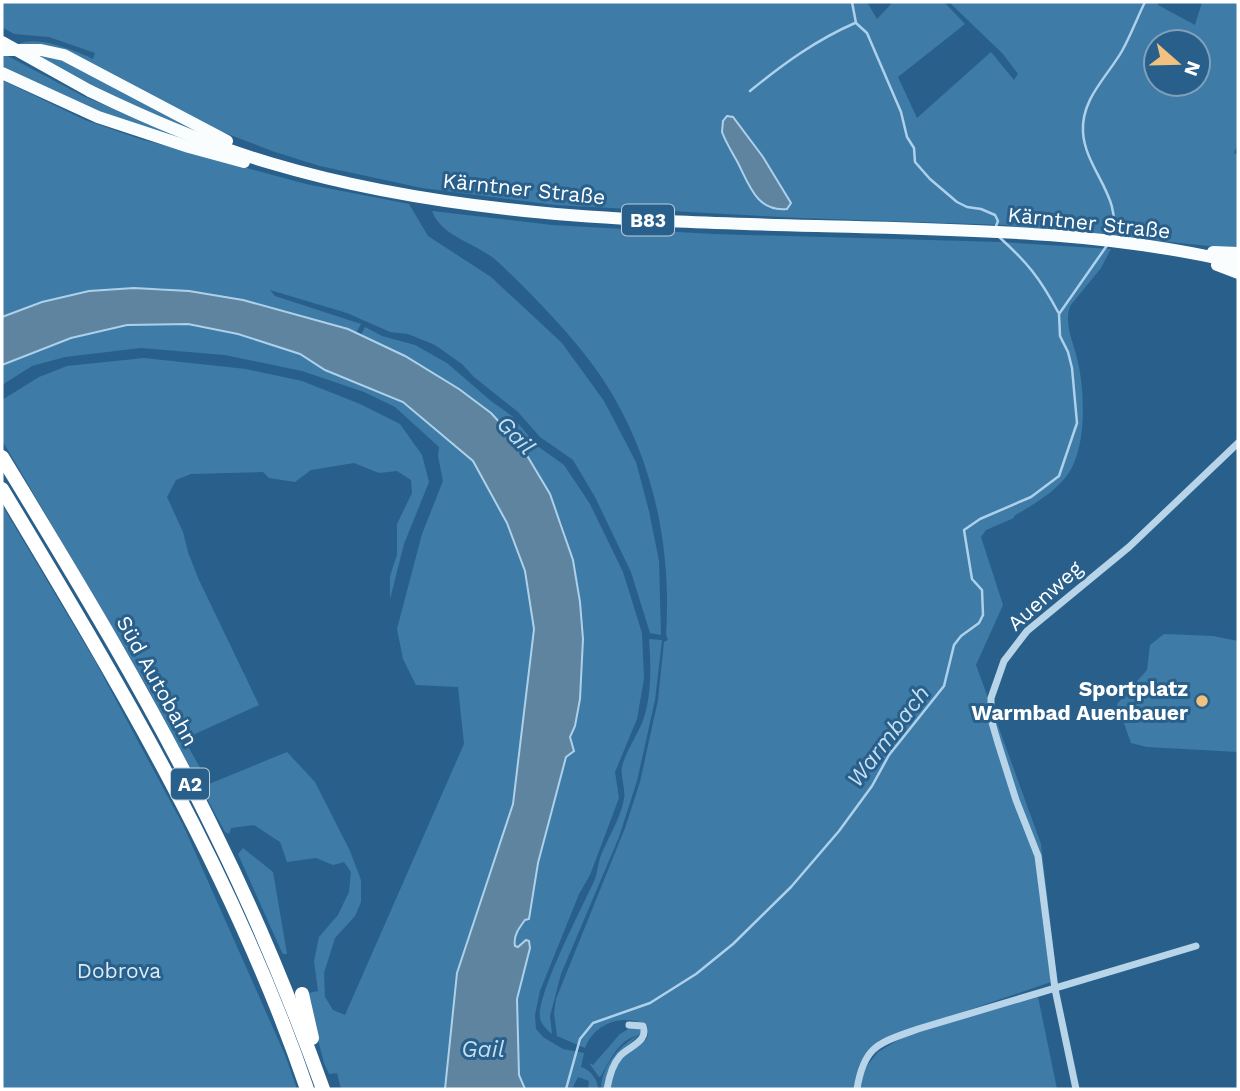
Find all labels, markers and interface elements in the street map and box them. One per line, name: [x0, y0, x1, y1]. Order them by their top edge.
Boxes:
north arrow: [1142, 28, 1212, 98]
text: N: [1179, 58, 1206, 79]
street label: Kärntner Straße: [441, 168, 607, 209]
street label: Kärntner Straße: [1006, 202, 1172, 243]
road number: B83: [622, 204, 674, 235]
water label: Gail: [491, 410, 540, 460]
street label: Auenweg: [1002, 555, 1088, 636]
street label: Süd Autobahn: [111, 611, 203, 750]
place label: Sportplatz Warmbad Auenbauer: [971, 676, 1188, 725]
water label: Warmbach: [842, 680, 935, 792]
marker: Sportplatz Warmbad Auenbauer: [1194, 693, 1210, 709]
road number: A2: [171, 768, 209, 800]
park label: Dobrova: [77, 958, 161, 983]
water label: Gail: [461, 1036, 505, 1063]

